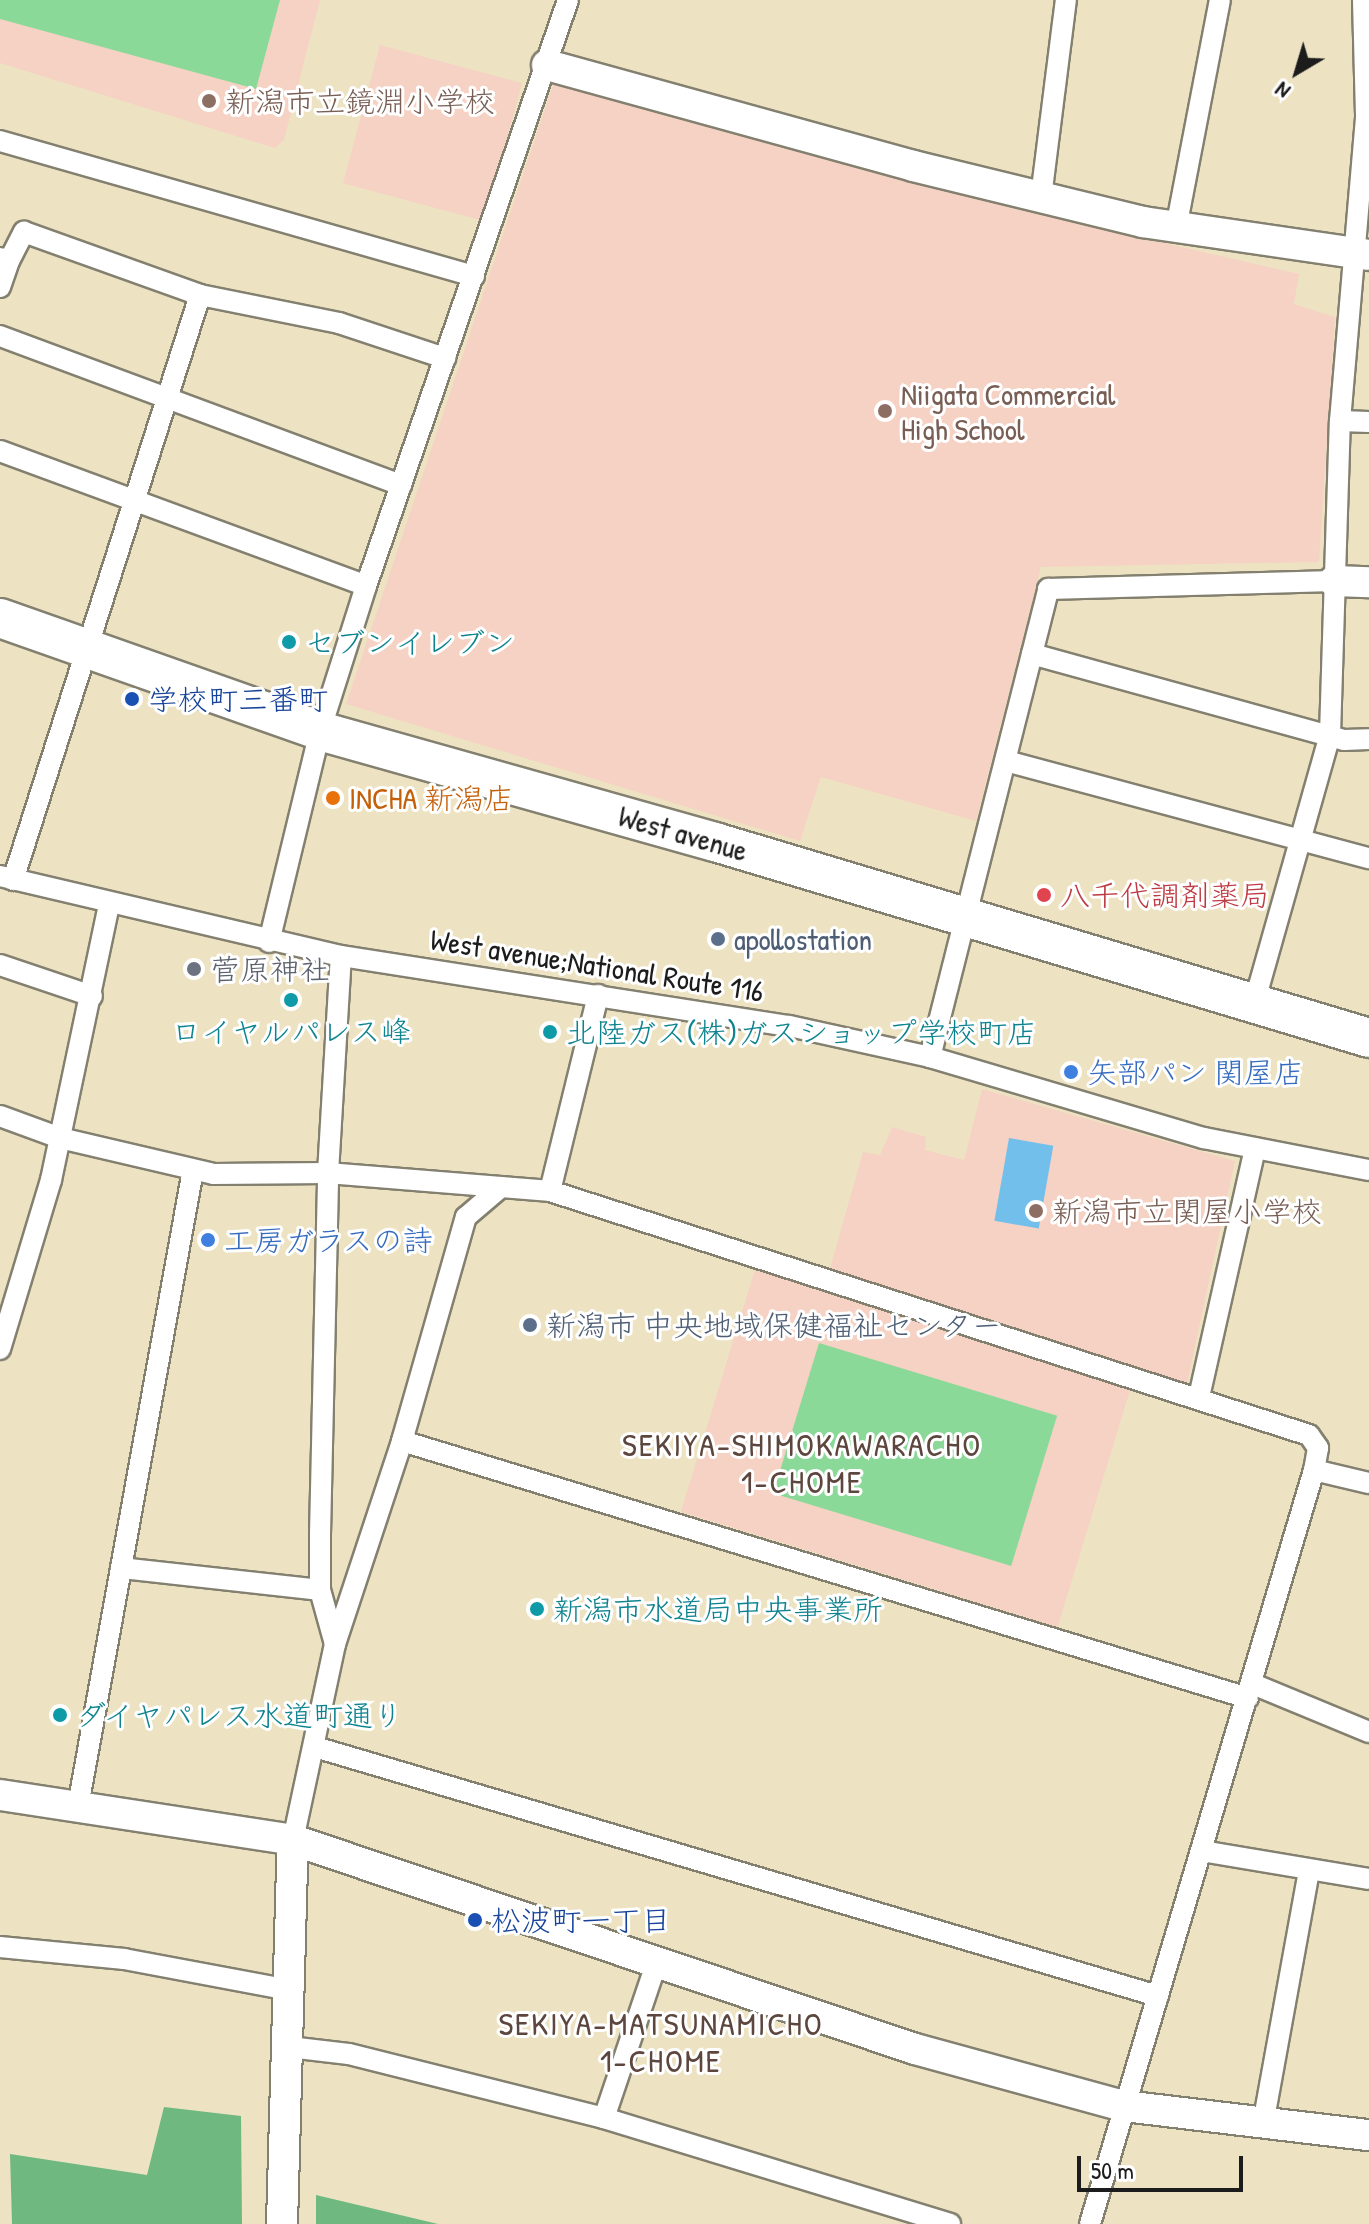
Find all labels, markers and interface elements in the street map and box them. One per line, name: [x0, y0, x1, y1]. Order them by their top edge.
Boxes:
north arrow: [1257, 32, 1337, 112]
text: N: [1268, 75, 1296, 106]
place label: 新潟市立鏡淵小学校: [225, 83, 495, 119]
marker: 新潟市立鏡淵小学校: [200, 92, 218, 110]
place label: Niigata Commercial High School: [901, 376, 1115, 446]
marker: Niigata Commercial High School: [876, 402, 894, 420]
place label: セブンイレブン: [305, 624, 515, 660]
marker: セブンイレブン: [280, 633, 298, 651]
place label: 学校町三番町: [148, 681, 328, 717]
marker: 学校町三番町: [123, 690, 141, 708]
place label: INCHA 新潟店: [349, 780, 514, 816]
marker: INCHA 新潟店: [324, 789, 342, 807]
street label: West avenue: [614, 797, 752, 869]
place label: 八千代調剤薬局: [1060, 877, 1270, 913]
marker: 八千代調剤薬局: [1035, 886, 1053, 904]
street label: West avenue;National Route 116: [428, 921, 766, 1009]
place label: apollostation: [734, 921, 872, 957]
marker: apollostation: [709, 930, 727, 948]
place label: 菅原神社: [210, 951, 330, 987]
marker: 菅原神社: [185, 960, 203, 978]
marker: ロイヤルパレス峰: [282, 991, 300, 1009]
place label: ロイヤルパレス峰: [171, 1013, 411, 1049]
place label: 北陸ガス(株)ガスショップ学校町店: [566, 1014, 1037, 1050]
marker: 北陸ガス(株)ガスショップ学校町店: [541, 1023, 559, 1041]
place label: 矢部パン 関屋店: [1087, 1054, 1304, 1090]
marker: 矢部パン 関屋店: [1062, 1063, 1080, 1081]
place label: 新潟市立関屋小学校: [1052, 1193, 1322, 1229]
marker: 新潟市立関屋小学校: [1027, 1202, 1045, 1220]
place label: 工房ガラスの詩: [224, 1222, 434, 1258]
marker: 工房ガラスの詩: [199, 1231, 217, 1249]
place label: 新潟市 中央地域保健福祉センター: [546, 1307, 1003, 1343]
marker: 新潟市 中央地域保健福祉センター: [521, 1316, 539, 1334]
district label: SEKIYA-SHIMOKAWARACHO 1-CHOME: [622, 1427, 982, 1502]
place label: 新潟市水道局中央事業所: [553, 1591, 883, 1627]
marker: 新潟市水道局中央事業所: [528, 1600, 546, 1618]
place label: ダイヤパレス水道町通り: [76, 1697, 406, 1733]
marker: ダイヤパレス水道町通り: [51, 1706, 69, 1724]
place label: 松波町一丁目: [491, 1902, 671, 1938]
marker: 松波町一丁目: [466, 1911, 484, 1929]
district label: SEKIYA-MATSUNAMICHO 1-CHOME: [498, 2006, 824, 2081]
scale bar: [1081, 2140, 1247, 2190]
text: 50 m: [1091, 2154, 1134, 2186]

